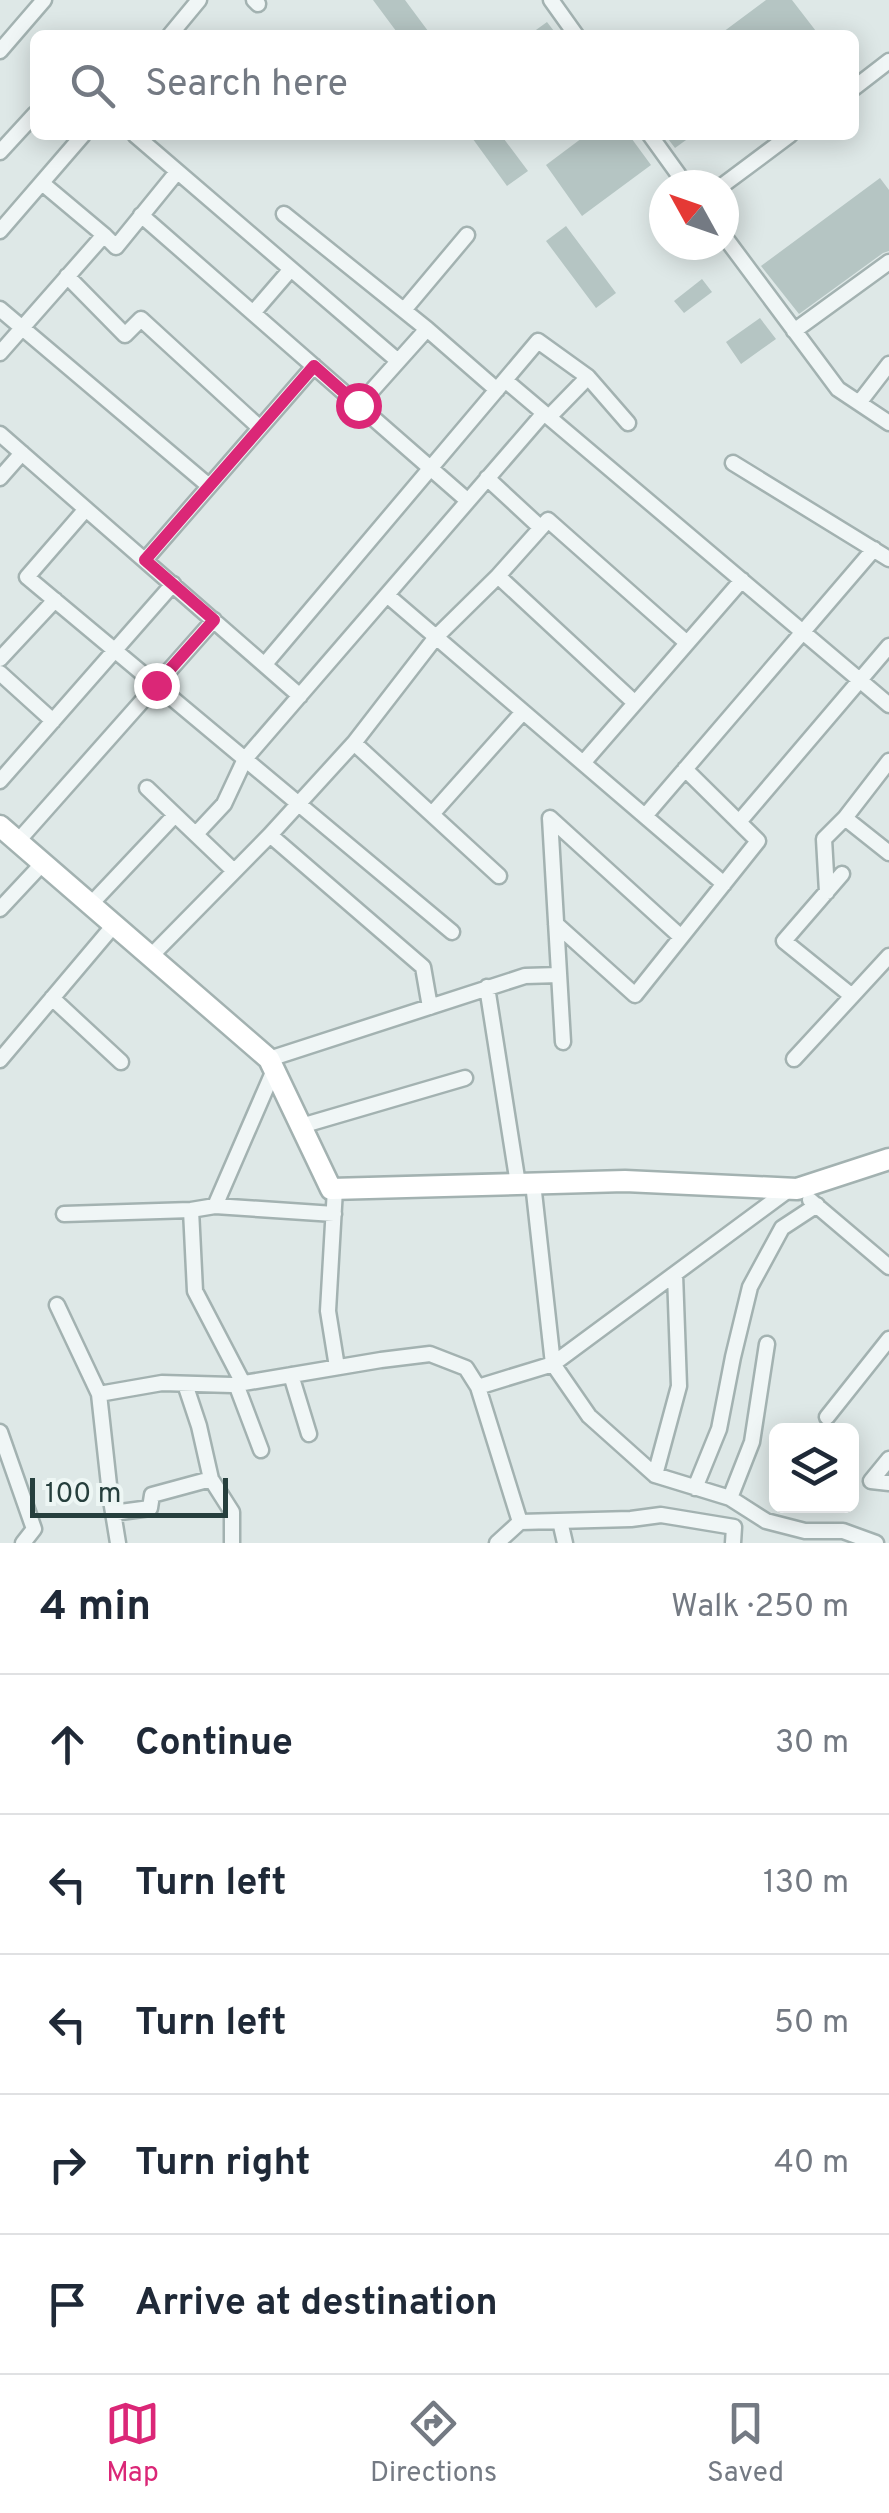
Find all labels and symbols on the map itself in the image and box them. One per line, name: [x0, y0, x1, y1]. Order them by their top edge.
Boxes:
north arrow: [649, 170, 739, 260]
route start: [336, 383, 382, 429]
route end: [134, 663, 180, 709]
scale bar: [30, 1473, 228, 1518]

